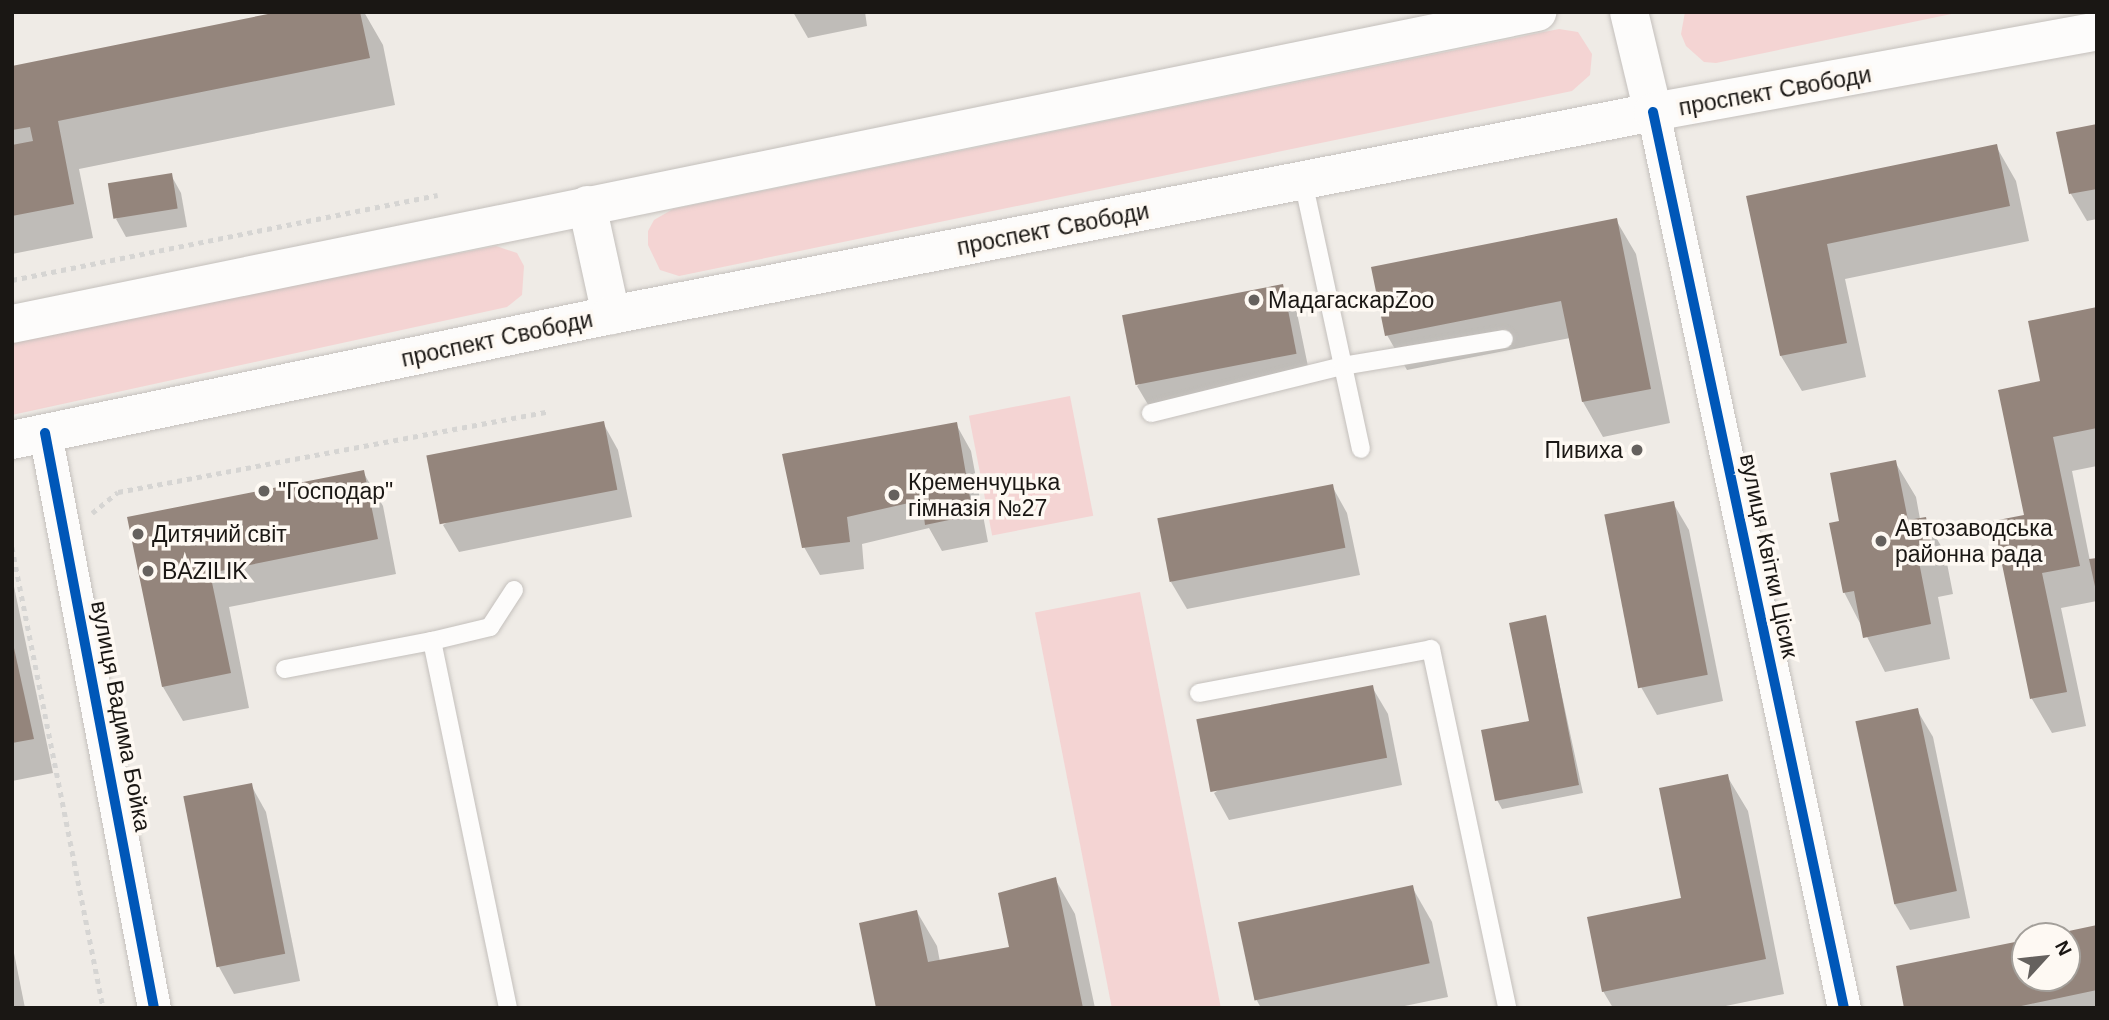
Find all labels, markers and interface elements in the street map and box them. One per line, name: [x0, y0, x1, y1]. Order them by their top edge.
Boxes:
street label: проспект Свободи: [1677, 60, 1873, 122]
street label: проспект Свободи: [955, 197, 1151, 261]
place label: МадагаскарZoo: [1268, 286, 1434, 314]
marker: МадагаскарZoo: [1246, 292, 1262, 308]
street label: проспект Свободи: [399, 305, 595, 373]
place label: Пивиха: [1545, 436, 1623, 464]
marker: Пивиха: [1629, 442, 1645, 458]
street label: вулиця Квітки Цісик: [1734, 451, 1804, 661]
place label: Кременчуцька гімназія №27: [908, 468, 1060, 522]
place label: "Господар": [278, 477, 393, 505]
marker: "Господар": [256, 483, 272, 499]
marker: Кременчуцька гімназія №27: [886, 487, 902, 503]
place label: Автозаводська районна рада: [1895, 514, 2053, 568]
place label: Дитячий світ: [152, 520, 287, 548]
marker: Дитячий світ: [130, 526, 146, 542]
marker: Автозаводська районна рада: [1873, 533, 1889, 549]
place label: BAZILIK: [162, 557, 248, 585]
marker: BAZILIK: [140, 563, 156, 579]
street label: вулиця Вадима Бойка: [85, 598, 157, 834]
north arrow: [2011, 922, 2081, 992]
text: N: [2051, 937, 2076, 959]

